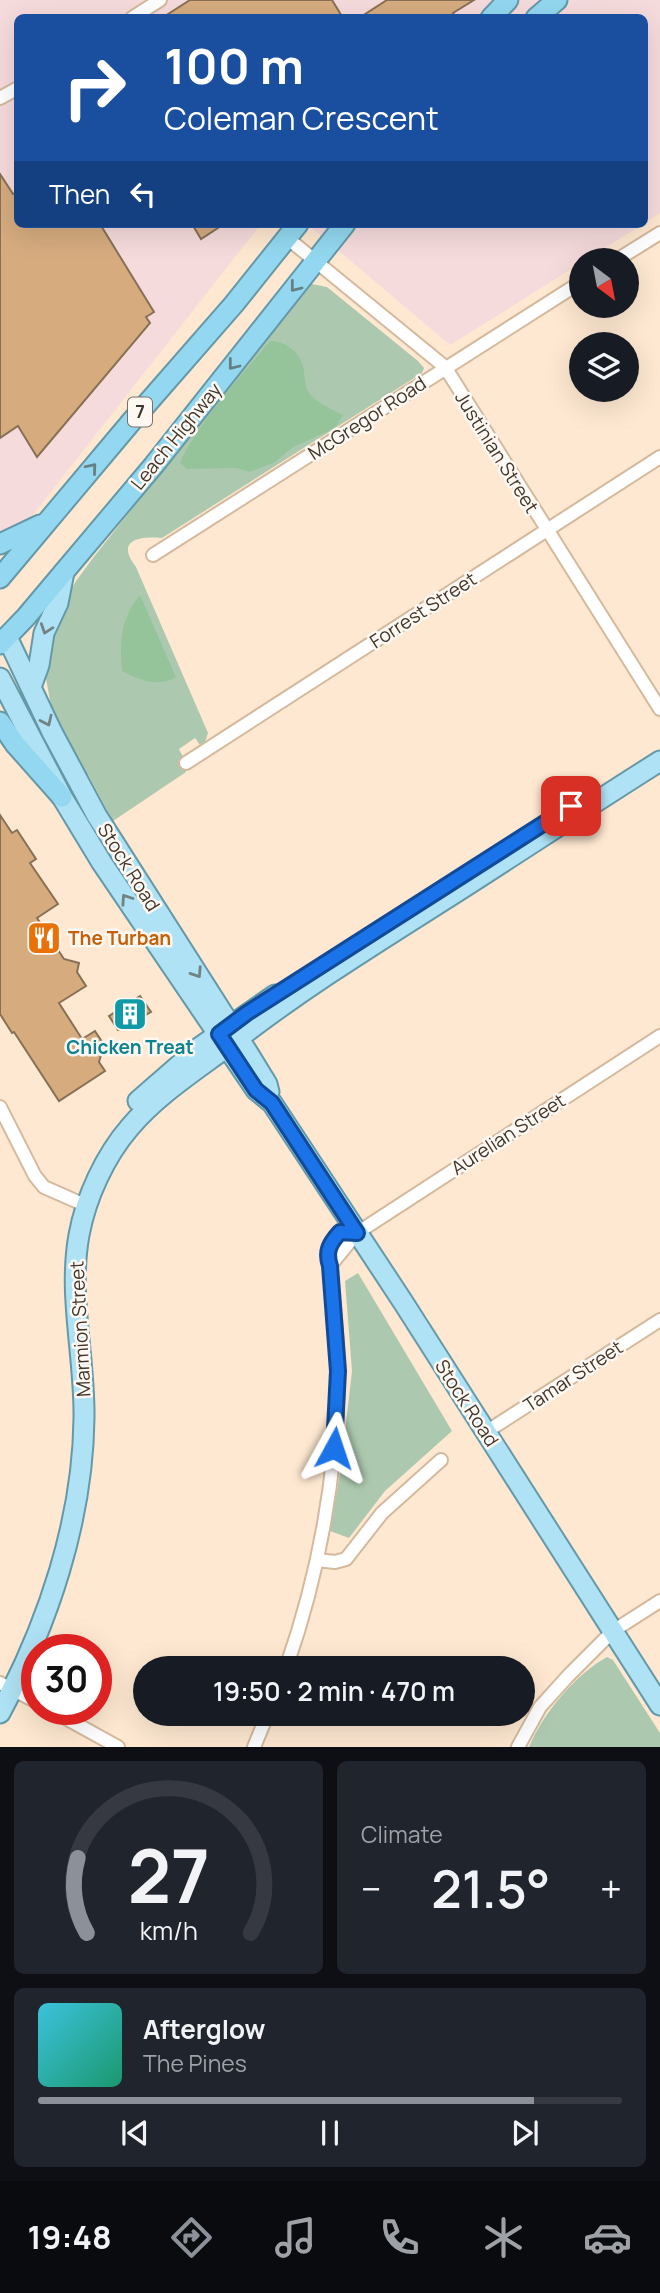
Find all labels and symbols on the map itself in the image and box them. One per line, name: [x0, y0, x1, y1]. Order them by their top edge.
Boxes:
north arrow: [569, 248, 639, 318]
one-way arrow: [290, 279, 303, 291]
one-way arrow: [229, 357, 242, 370]
street label: McGregor Road: [303, 370, 431, 466]
street label: Leach Highway: [125, 377, 227, 495]
street label: Justinian Street: [449, 386, 545, 518]
road number: 7: [128, 398, 152, 426]
one-way arrow: [84, 464, 96, 477]
street label: Forrest Street: [365, 566, 481, 654]
one-way arrow: [40, 623, 54, 635]
one-way arrow: [39, 714, 53, 726]
pin: [541, 776, 601, 836]
street label: Stock Road: [92, 818, 166, 916]
one-way arrow: [121, 894, 134, 907]
restaurant icon: The Turban: [25, 919, 63, 957]
place label: The Turban: [68, 925, 171, 951]
one-way arrow: [189, 965, 201, 978]
building icon: Chicken Treat: [111, 995, 149, 1033]
place label: Chicken Treat: [66, 1034, 194, 1060]
street label: Aurelian Street: [446, 1087, 570, 1181]
street label: Marmion Street: [63, 1260, 97, 1398]
street label: Tamar Street: [518, 1334, 628, 1418]
street label: Stock Road: [429, 1354, 505, 1452]
position arrow: [297, 1411, 371, 1485]
speed limit sign: 30: [21, 1634, 112, 1725]

